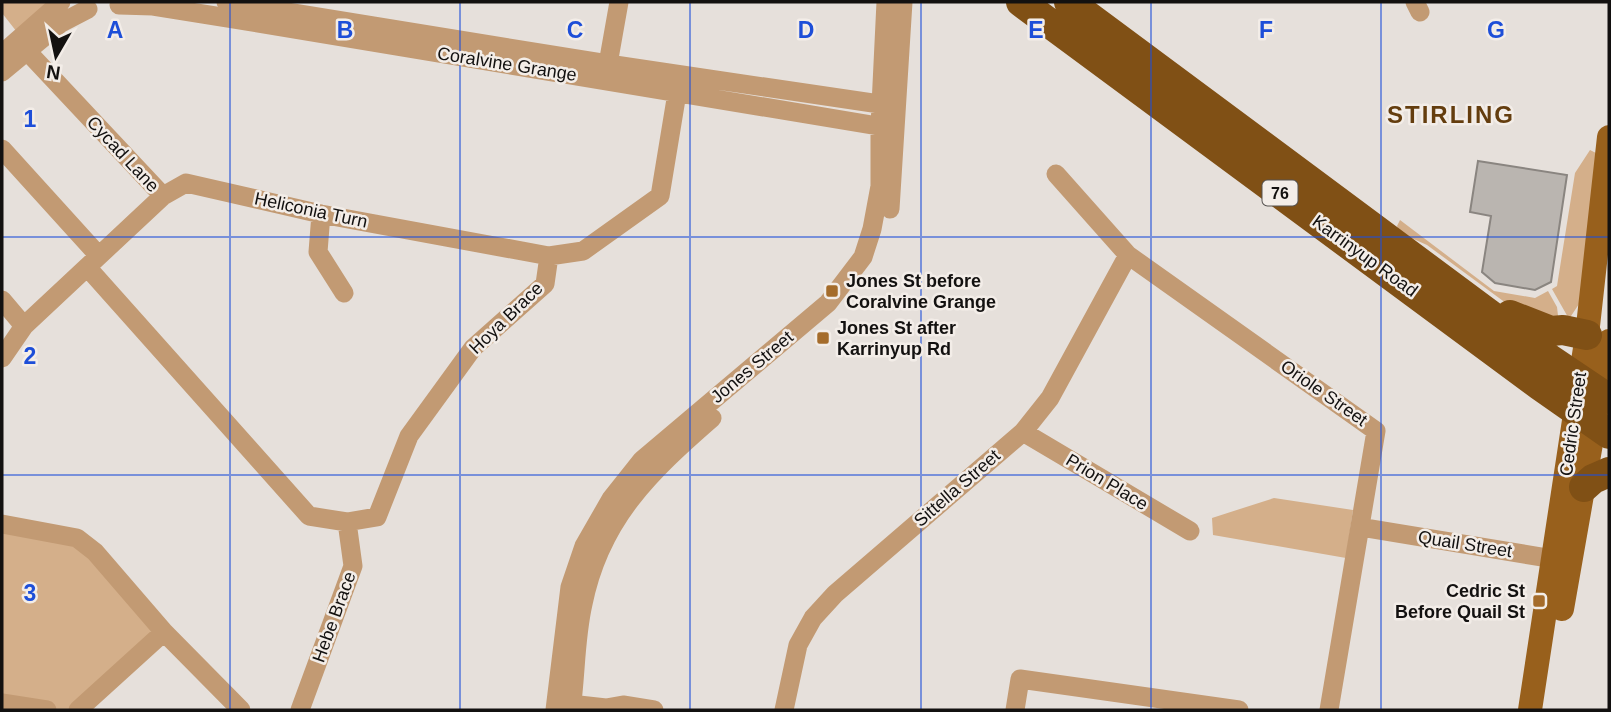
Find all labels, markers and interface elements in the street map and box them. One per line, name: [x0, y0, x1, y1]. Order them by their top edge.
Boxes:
text: A: [107, 17, 123, 43]
text: B: [337, 17, 353, 43]
text: C: [567, 17, 583, 43]
text: D: [798, 17, 814, 43]
text: E: [1028, 17, 1044, 43]
text: F: [1259, 17, 1273, 43]
text: G: [1487, 17, 1505, 43]
north arrow: [21, 21, 91, 91]
street label: Coralvine Grange: [436, 43, 578, 85]
text: N: [45, 61, 62, 84]
district label: STIRLING: [1387, 101, 1515, 128]
text: 1: [24, 106, 37, 132]
street label: Cycad Lane: [83, 112, 163, 196]
road number: 76: [1262, 181, 1298, 206]
street label: Heliconia Turn: [253, 188, 369, 232]
street label: Karrinyup Road: [1309, 211, 1421, 301]
place label: Jones St before Coralvine Grange: [846, 271, 996, 312]
street label: Hoya Brace: [465, 278, 547, 358]
marker: Jones St before Coralvine Grange: [824, 283, 840, 299]
place label: Jones St after Karrinyup Rd: [837, 318, 956, 359]
street label: Jones Street: [707, 327, 797, 407]
marker: Jones St after Karrinyup Rd: [815, 330, 831, 346]
text: 2: [24, 343, 36, 369]
street label: Oriole Street: [1277, 356, 1371, 430]
street label: Cedric Street: [1556, 371, 1590, 477]
street label: Sittella Street: [910, 445, 1004, 531]
street label: Prion Place: [1062, 450, 1152, 514]
street label: Quail Street: [1416, 527, 1514, 561]
street label: Hebe Brace: [308, 569, 360, 665]
text: 3: [24, 580, 36, 606]
place label: Cedric St Before Quail St: [1395, 581, 1525, 622]
marker: Cedric St Before Quail St: [1531, 593, 1547, 609]

